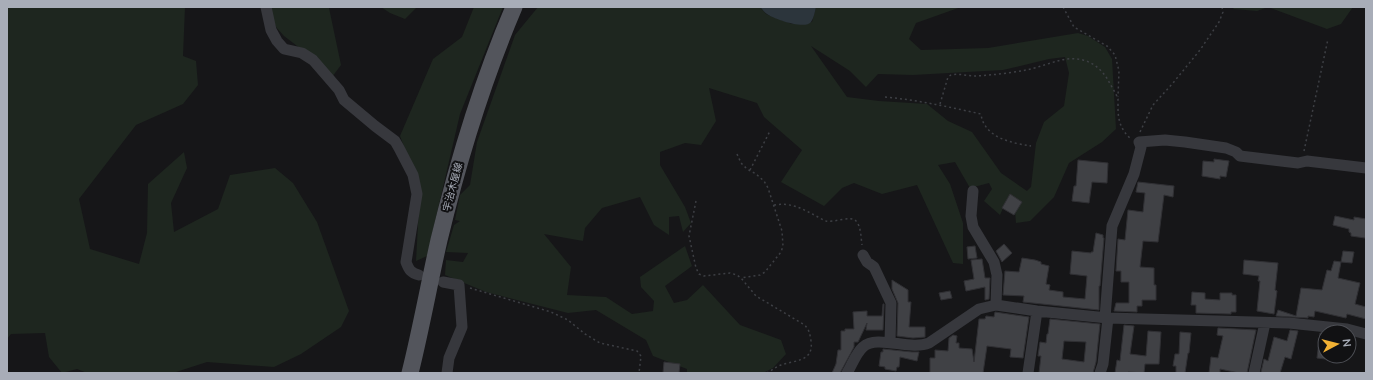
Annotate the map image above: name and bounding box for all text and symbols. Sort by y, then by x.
street label: 宇治木屋線 [440,161,466,213]
north arrow [1317,324,1357,364]
text: N [1338,338,1354,348]

